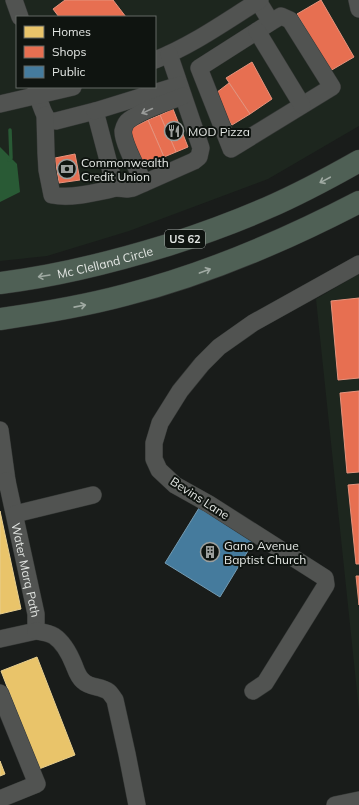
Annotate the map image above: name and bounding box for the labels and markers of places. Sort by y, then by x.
restaurant icon: MOD Pizza [163,120,185,142]
place label: MOD Pizza [188,124,250,139]
place label: Commonwealth Credit Union [81,155,169,184]
bank icon: Commonwealth Credit Union [56,158,78,180]
place label: Gano Avenue Baptist Church [224,538,306,567]
building icon: Gano Avenue Baptist Church [199,541,221,563]

